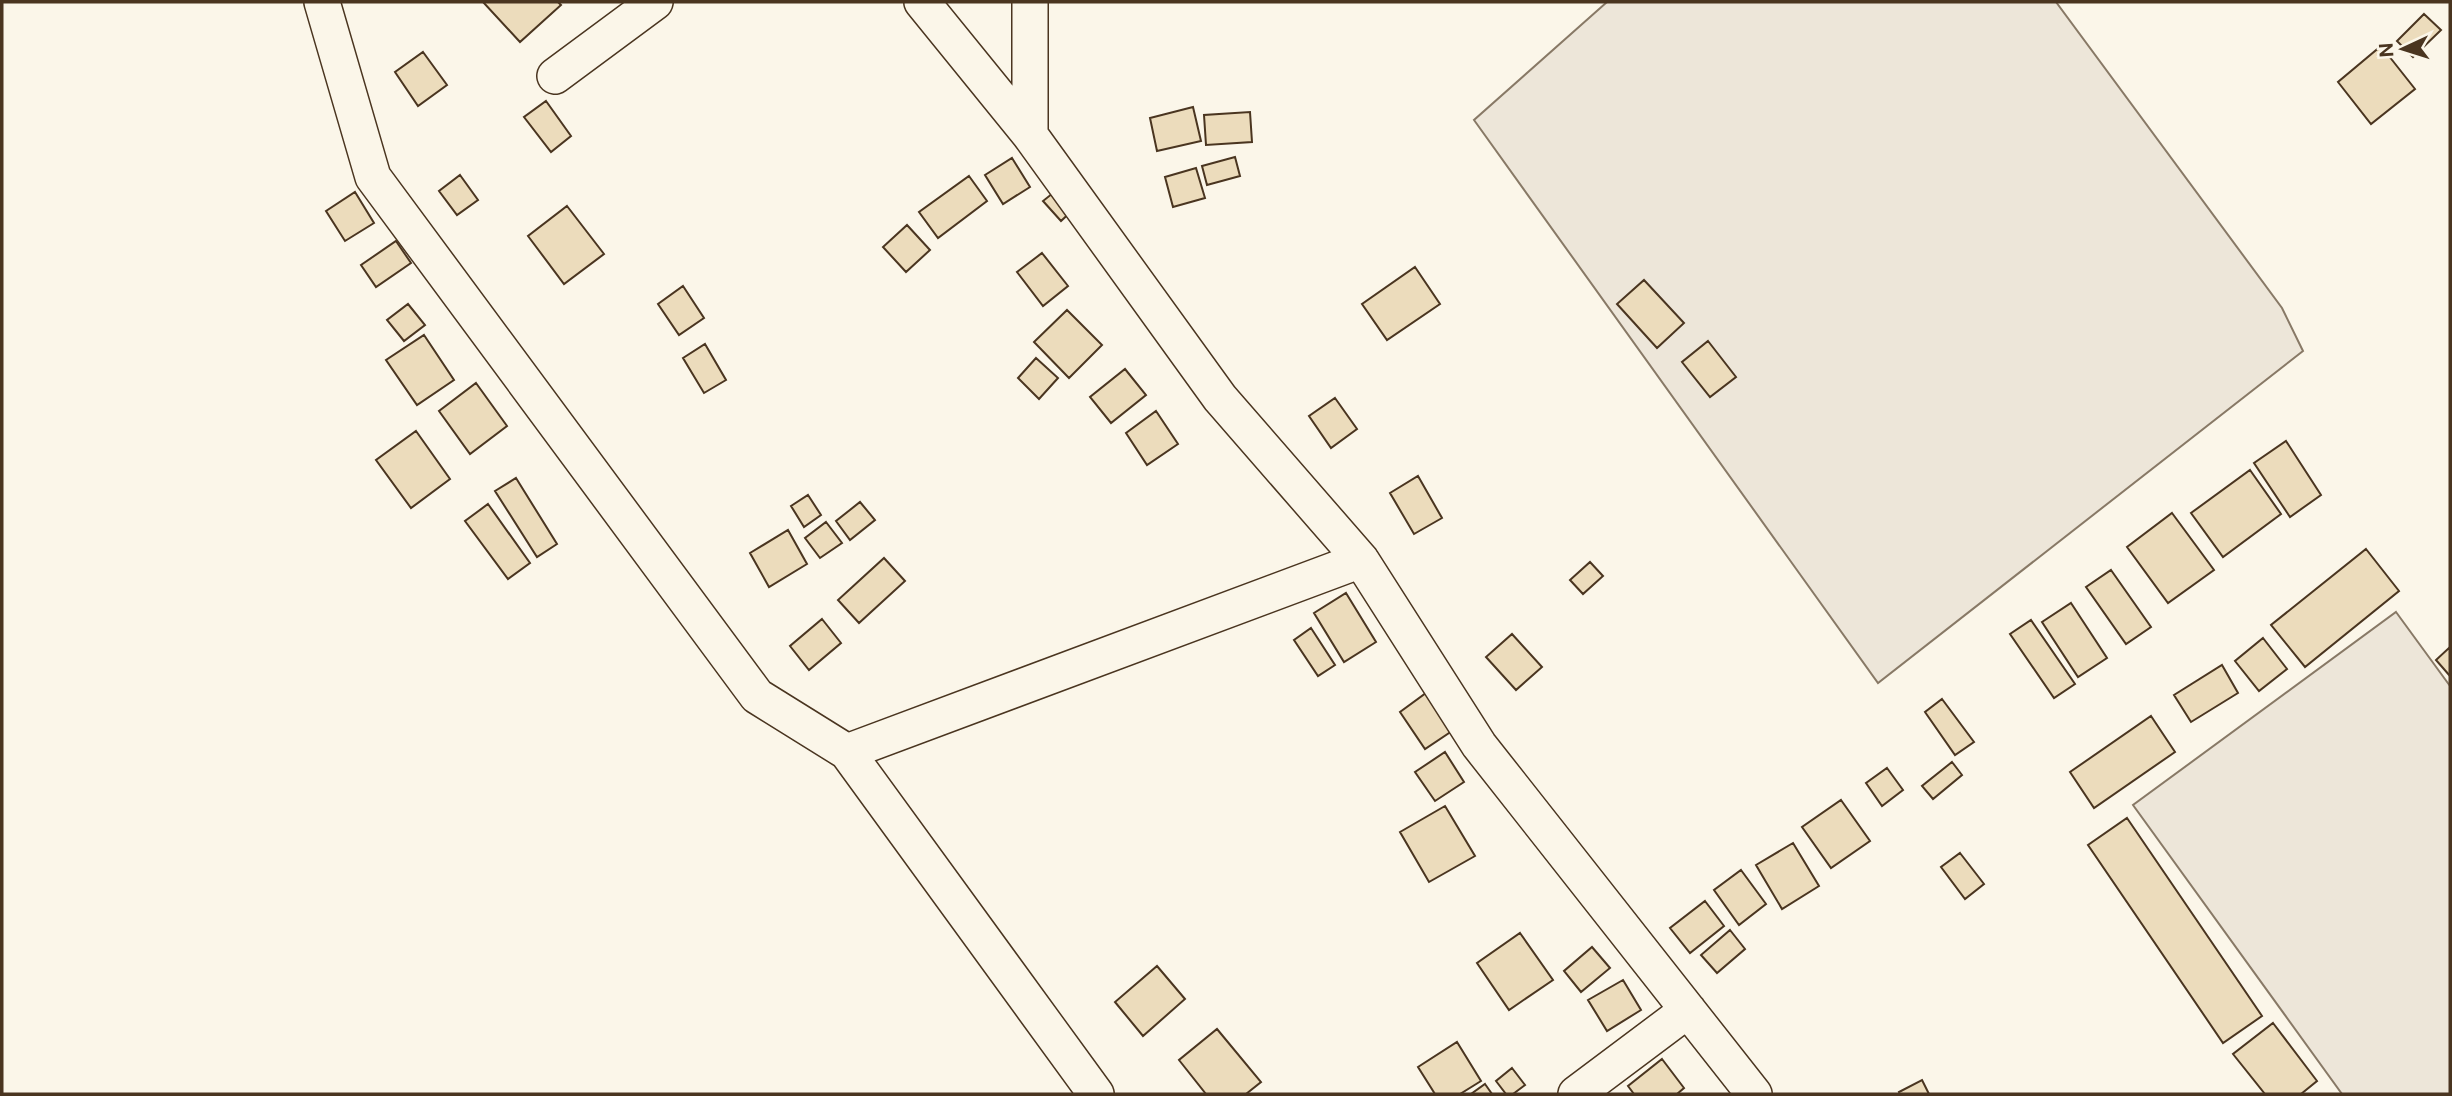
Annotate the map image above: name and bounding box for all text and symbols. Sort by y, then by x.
north arrow [2368,14,2438,84]
text: N [2375,42,2398,58]

